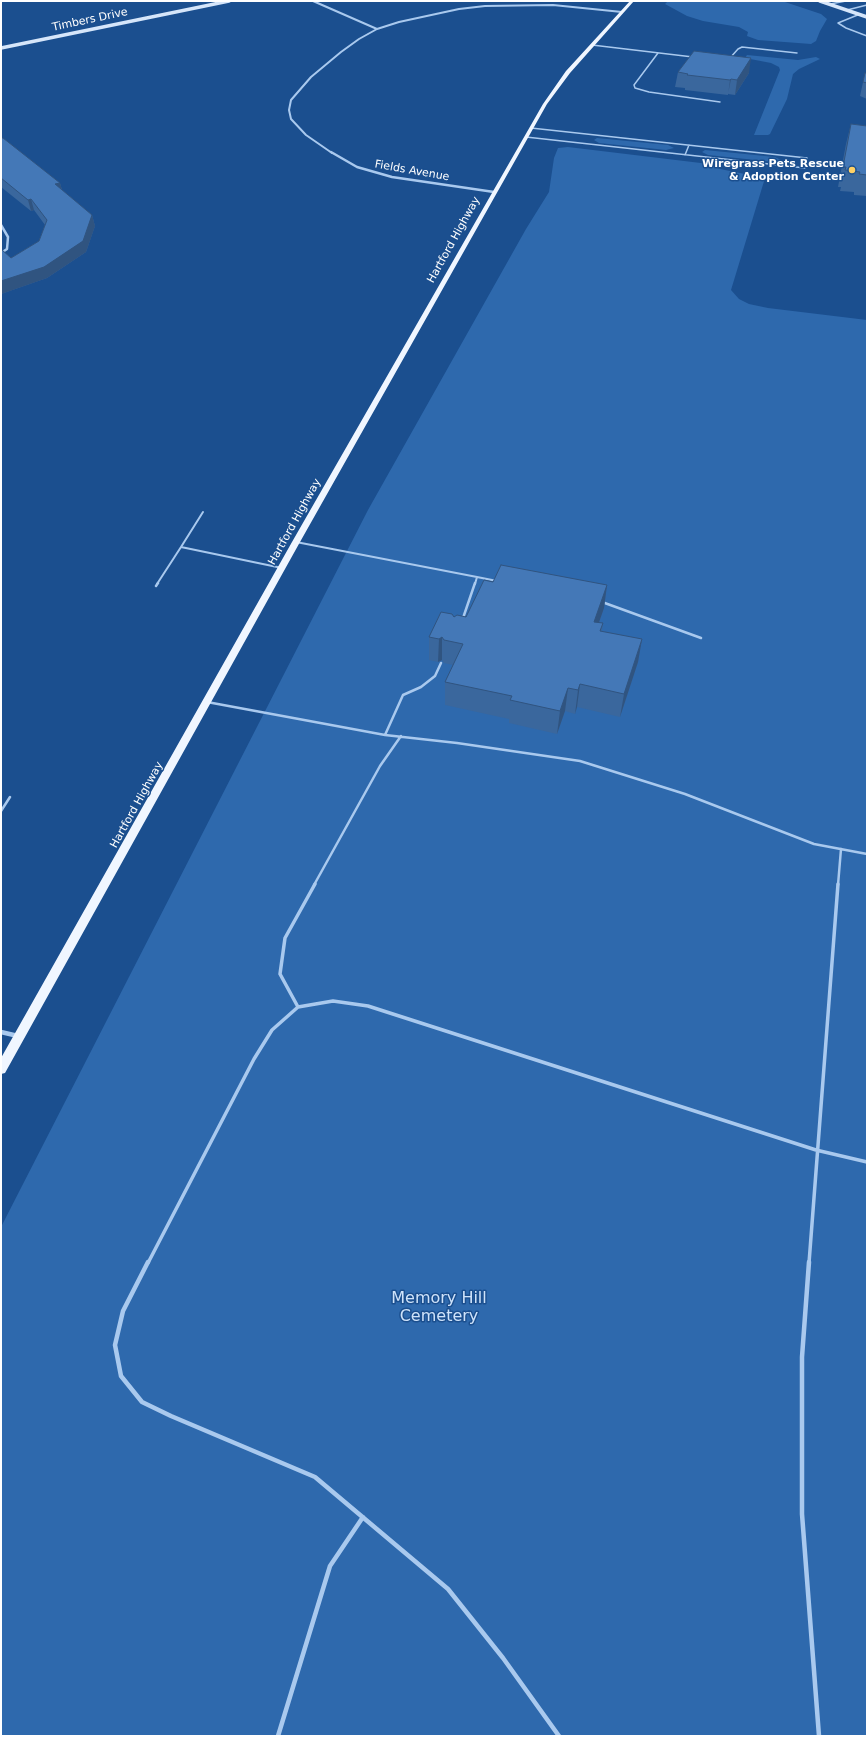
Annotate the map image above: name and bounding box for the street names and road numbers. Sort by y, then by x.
street label: Timbers Drive [51,6,129,34]
street label: Fields Avenue [374,158,450,184]
street label: Hartford Highway [425,194,483,286]
street label: Hartford Highway [266,476,324,568]
street label: Hartford Highway [108,759,166,851]

